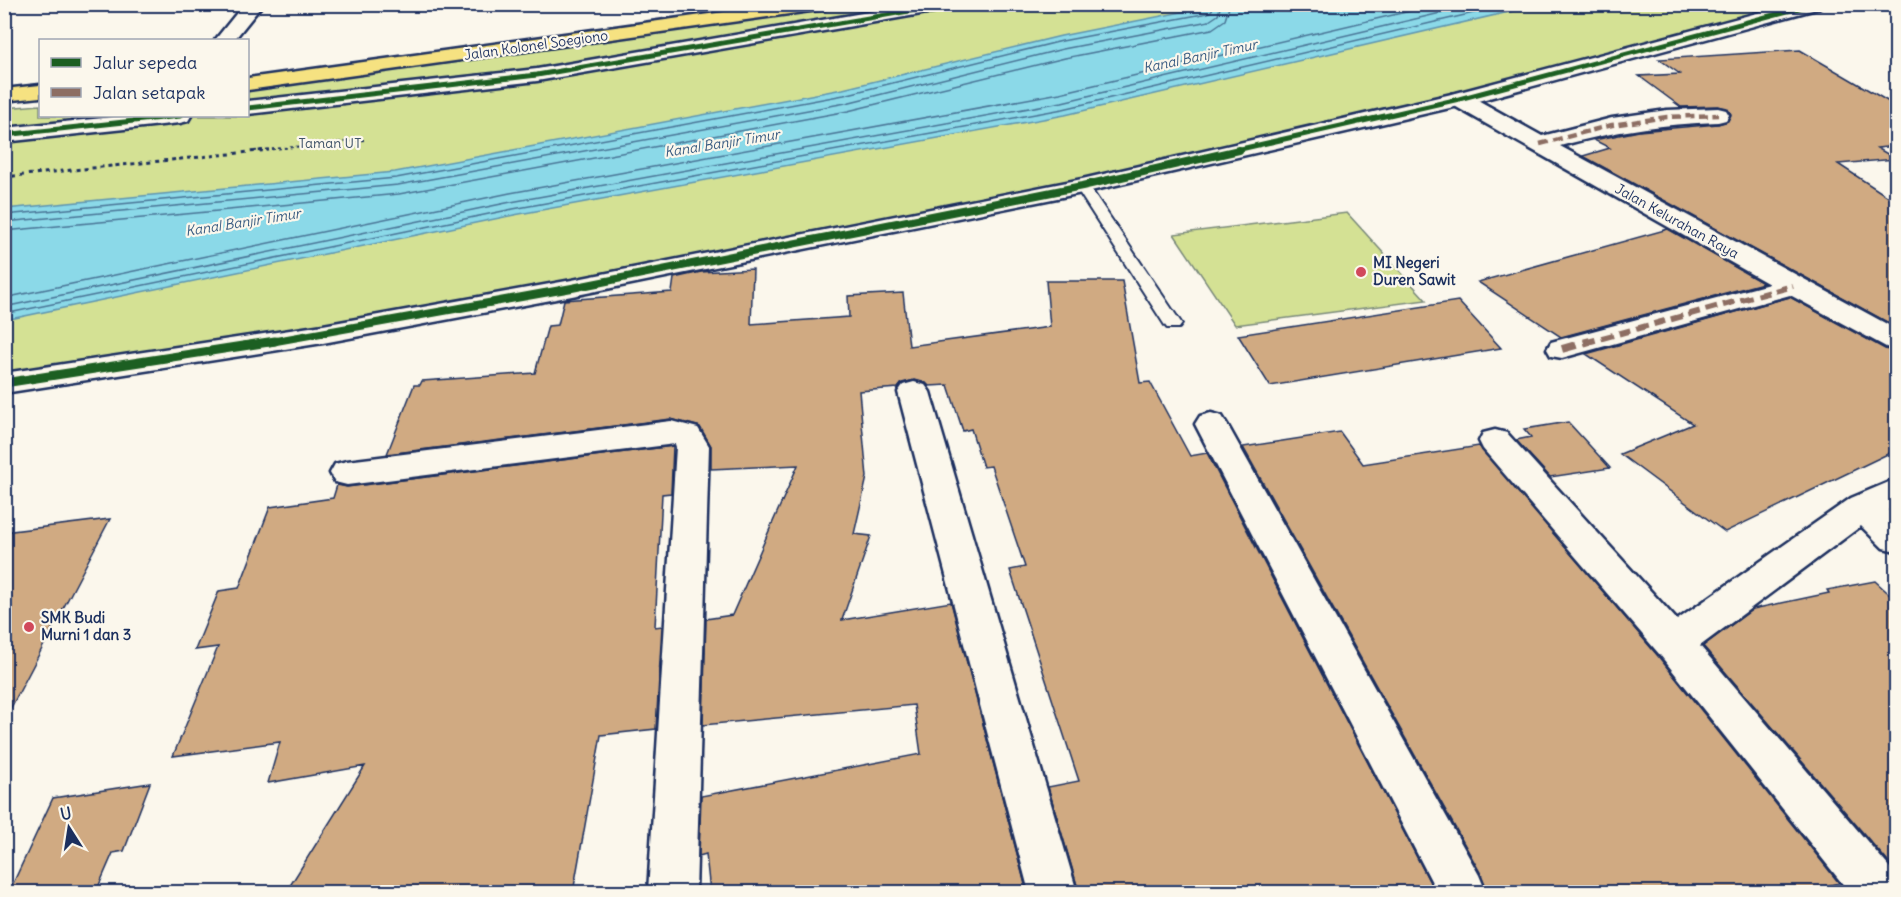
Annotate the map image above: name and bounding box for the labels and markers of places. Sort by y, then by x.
place label: MI Negeri Duren Sawit [1373,253,1456,289]
marker: MI Negeri Duren Sawit [1354,265,1368,279]
place label: SMK Budi Murni 1 dan 3 [41,608,131,644]
marker: SMK Budi Murni 1 dan 3 [22,620,36,634]

